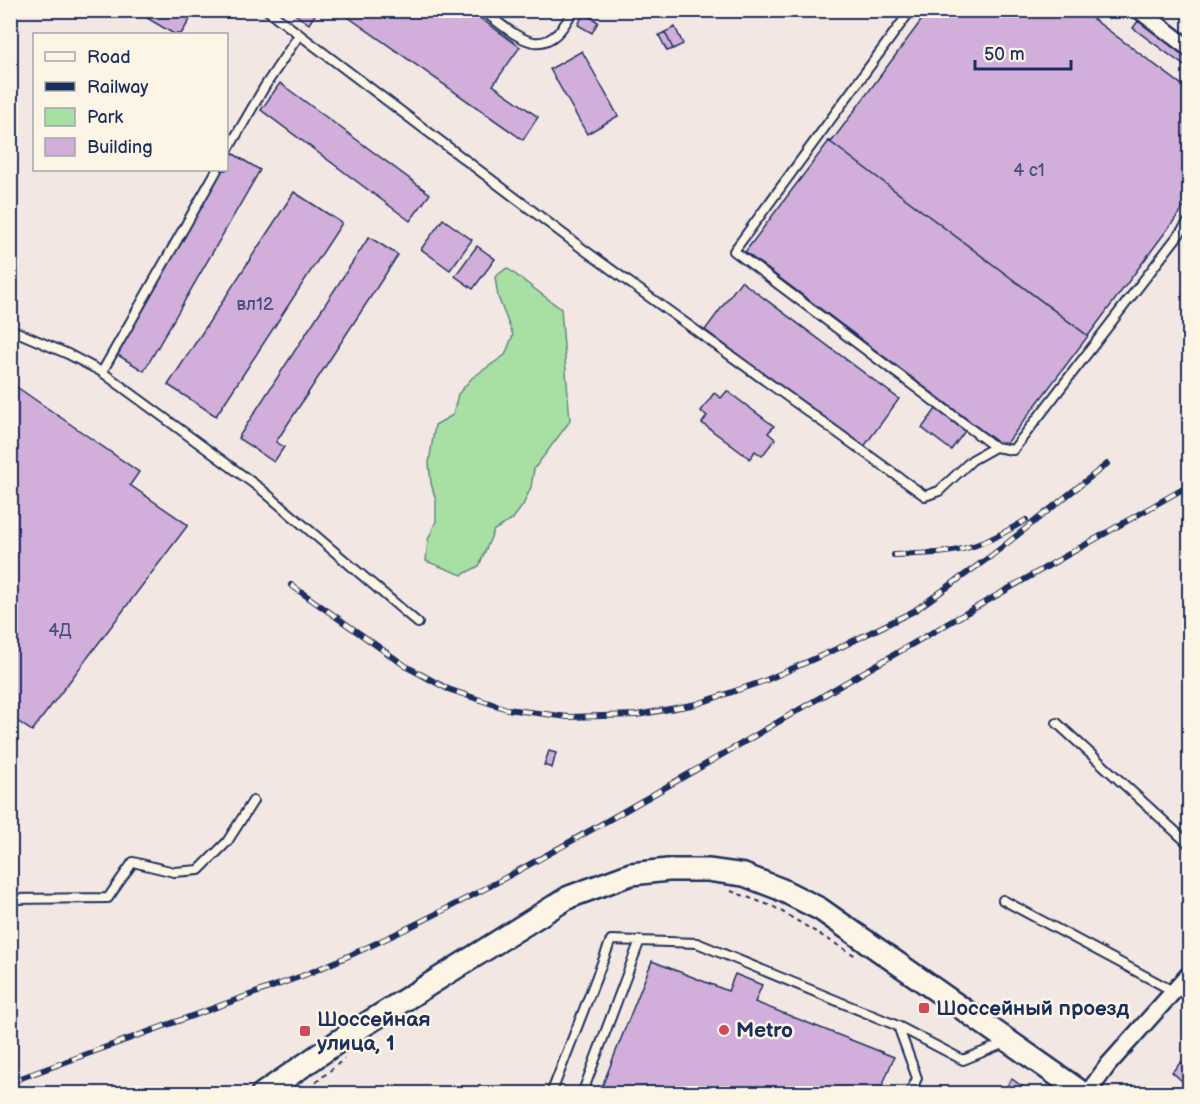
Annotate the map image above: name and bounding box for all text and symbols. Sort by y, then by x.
legend [33,33,228,171]
scale bar [975,33,1071,71]
text: 50 m [984,44,1025,65]
text: Road [87,47,131,68]
text: Railway [87,77,149,98]
text: Park [87,107,123,128]
text: Building [87,137,153,158]
house number: 4 с1 [1013,160,1045,181]
house number: вл12 [236,294,274,315]
house number: 4Д [48,620,72,641]
place label: Шоссейный проезд [936,996,1130,1021]
marker: Шоссейный проезд [917,1001,931,1015]
place label: Шоссейная улица, 1 [317,1007,431,1056]
place label: Metro [736,1018,793,1043]
marker: Metro [717,1023,731,1037]
marker: Шоссейная улица, 1 [298,1024,312,1038]

